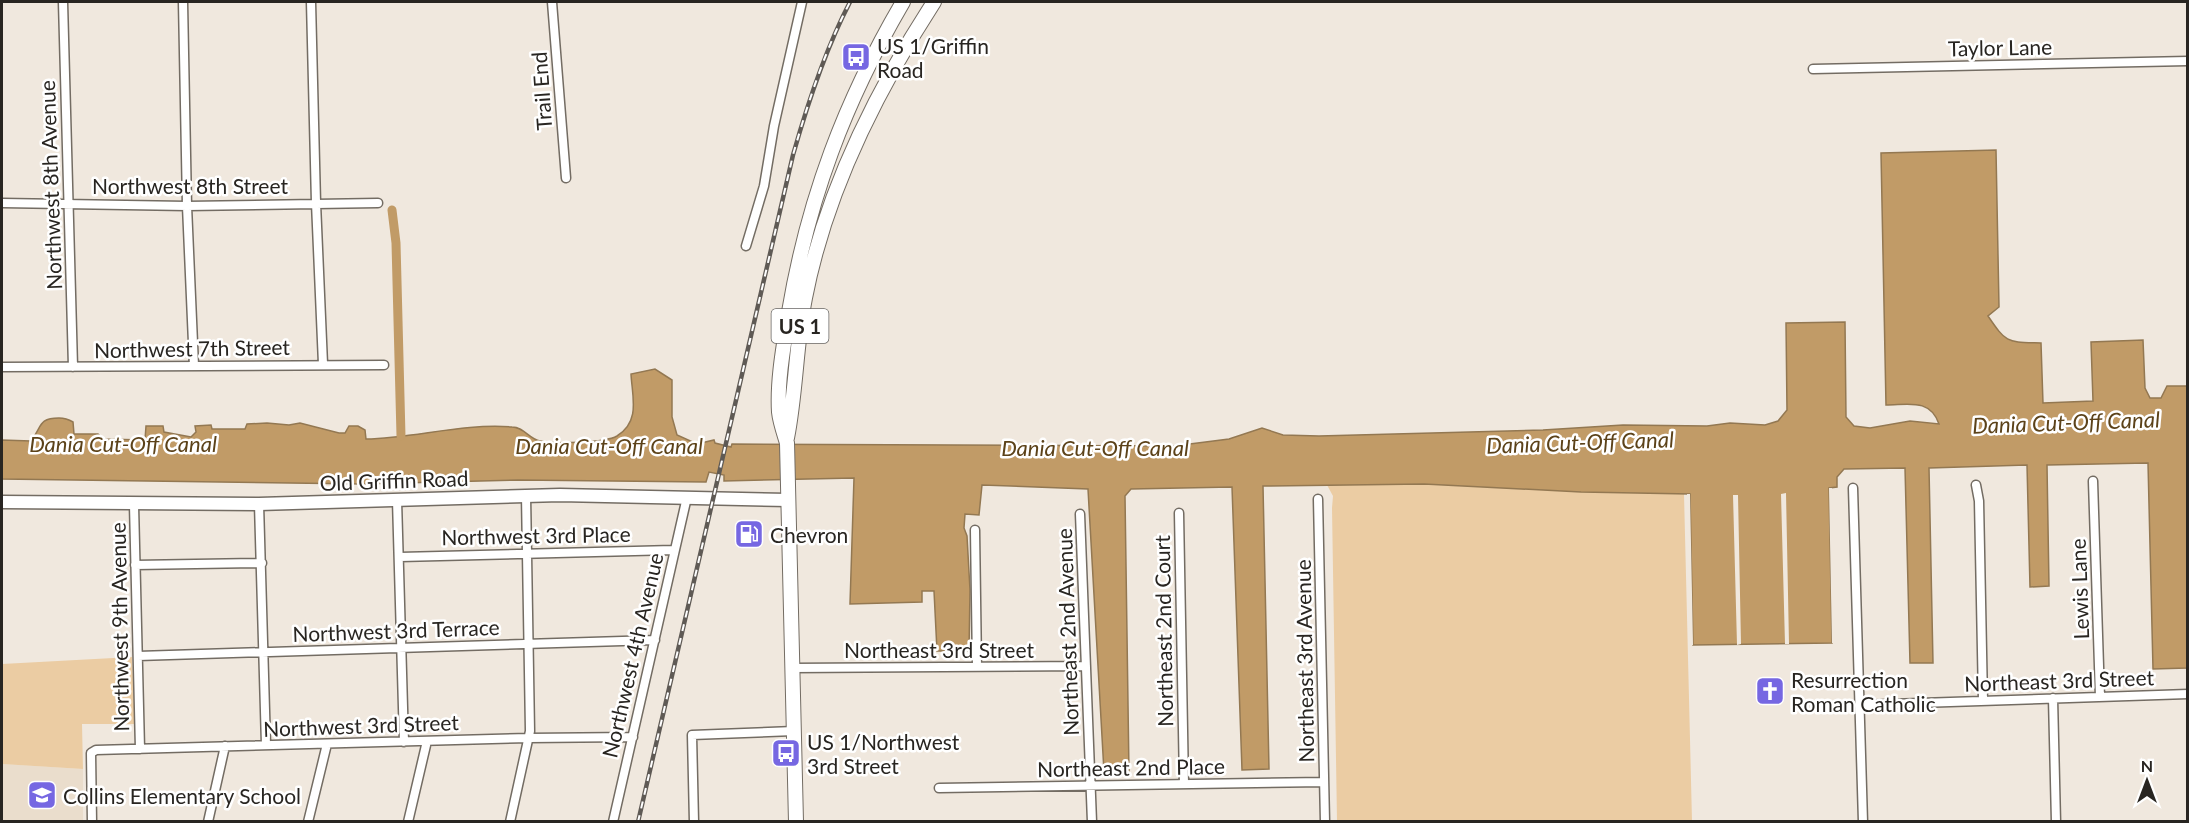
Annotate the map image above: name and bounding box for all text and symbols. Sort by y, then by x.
place label: US 1/Griffin Road [877,33,989,82]
street label: Taylor Lane [1948,34,2052,60]
bus stop icon: US 1/Griffin Road [840,41,872,73]
street label: Trail End [526,51,556,131]
street label: Northwest 8th Avenue [34,80,66,290]
street label: Northwest 8th Street [92,173,288,198]
road number: US 1 [772,309,828,343]
street label: Northwest 7th Street [94,334,291,362]
water label: Dania Cut-Off Canal [1972,405,2160,439]
water label: Dania Cut-Off Canal [1486,425,1674,459]
water label: Dania Cut-Off Canal [29,430,217,457]
water label: Dania Cut-Off Canal [515,432,703,459]
water label: Dania Cut-Off Canal [1001,434,1189,461]
street label: Old Griffin Road [319,465,469,495]
fuel station icon: Chevron [733,518,765,550]
street label: Northwest 3rd Place [441,521,631,549]
street label: Northwest 9th Avenue [105,522,133,732]
place label: Chevron [770,522,848,547]
street label: Northeast 2nd Avenue [1051,528,1083,736]
street label: Northeast 2nd Court [1149,534,1177,727]
street label: Lewis Lane [2065,538,2093,640]
street label: Northwest 4th Avenue [596,550,668,760]
street label: Northeast 3rd Avenue [1290,559,1318,763]
street label: Northwest 3rd Terrace [292,614,500,646]
street label: Northeast 3rd Street [844,637,1034,662]
street label: Northeast 3rd Street [1964,664,2155,696]
place label: Resurrection Roman Catholic [1791,667,1936,716]
church icon: Resurrection Roman Catholic [1754,675,1786,707]
street label: Northwest 3rd Street [263,709,460,741]
place label: US 1/Northwest 3rd Street [807,729,960,778]
bus stop icon: US 1/Northwest 3rd Street [770,737,802,769]
north arrow [2117,751,2177,811]
street label: Northeast 2nd Place [1037,753,1225,781]
text: N [2141,756,2153,775]
school or university icon: Collins Elementary School [26,779,58,811]
place label: Collins Elementary School [63,783,301,808]

